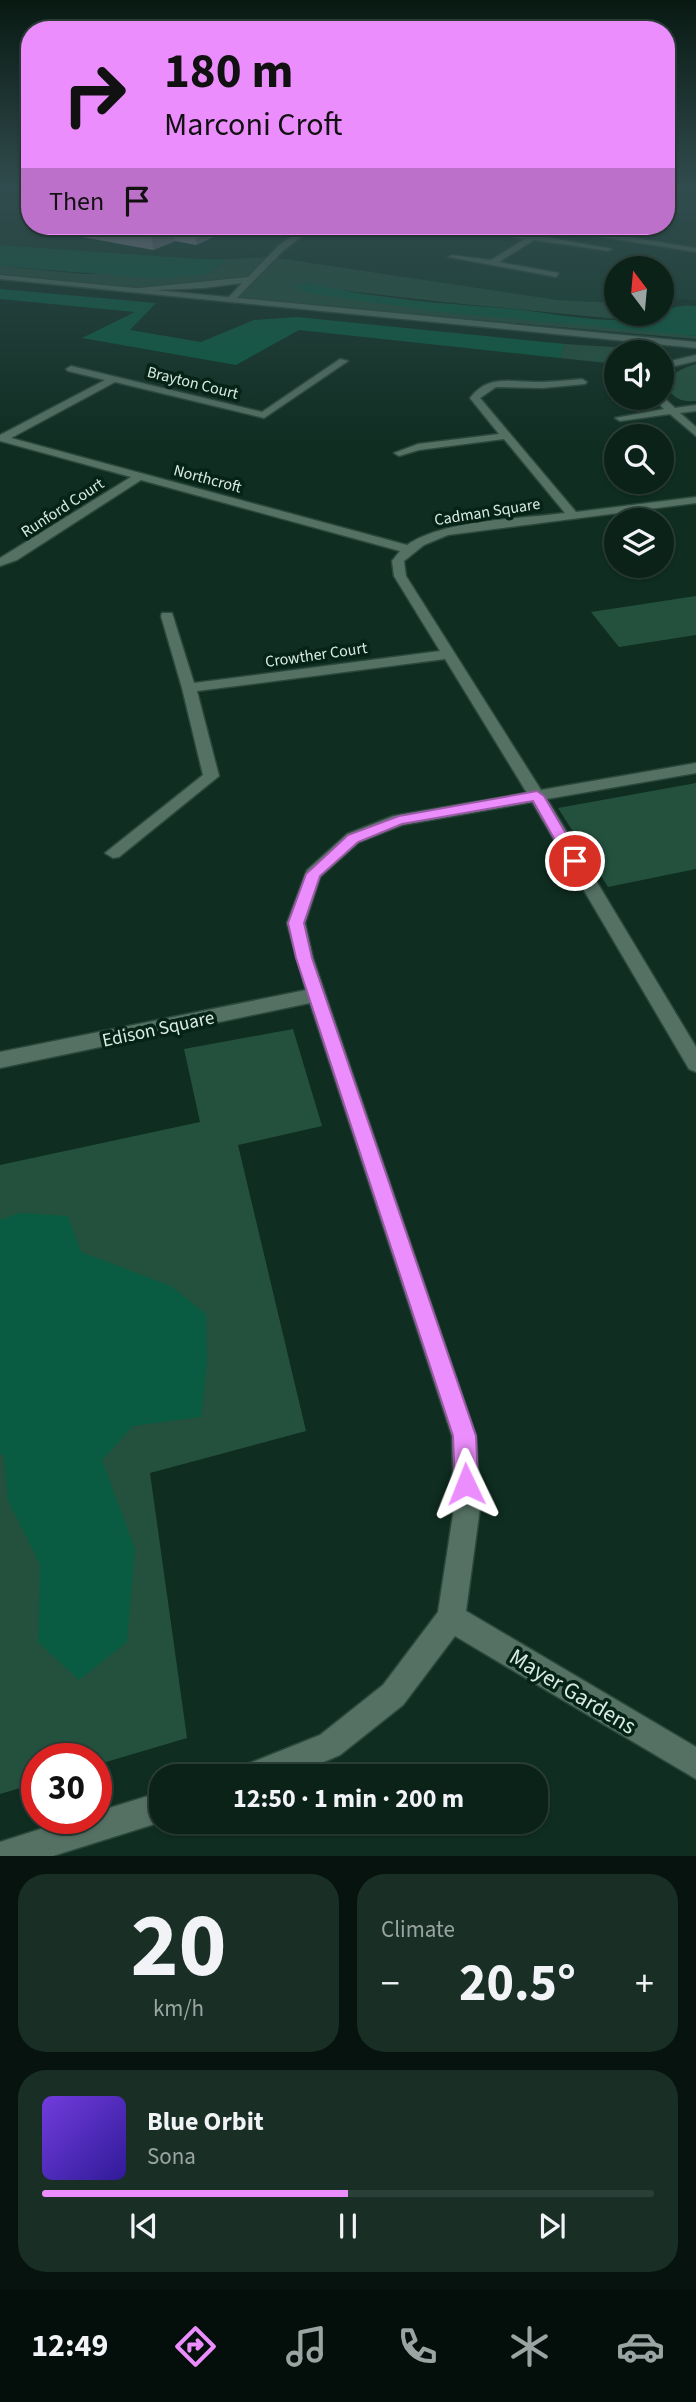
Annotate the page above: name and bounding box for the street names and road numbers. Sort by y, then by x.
street label: Brayton Court [145,361,241,405]
street label: Northcroft [171,459,245,499]
street label: Runford Court [17,473,109,543]
street label: Cadman Square [433,493,542,531]
street label: Crowther Court [264,637,369,673]
street label: Edison Square [100,1004,217,1055]
street label: Mayer Gardens [503,1640,642,1742]

